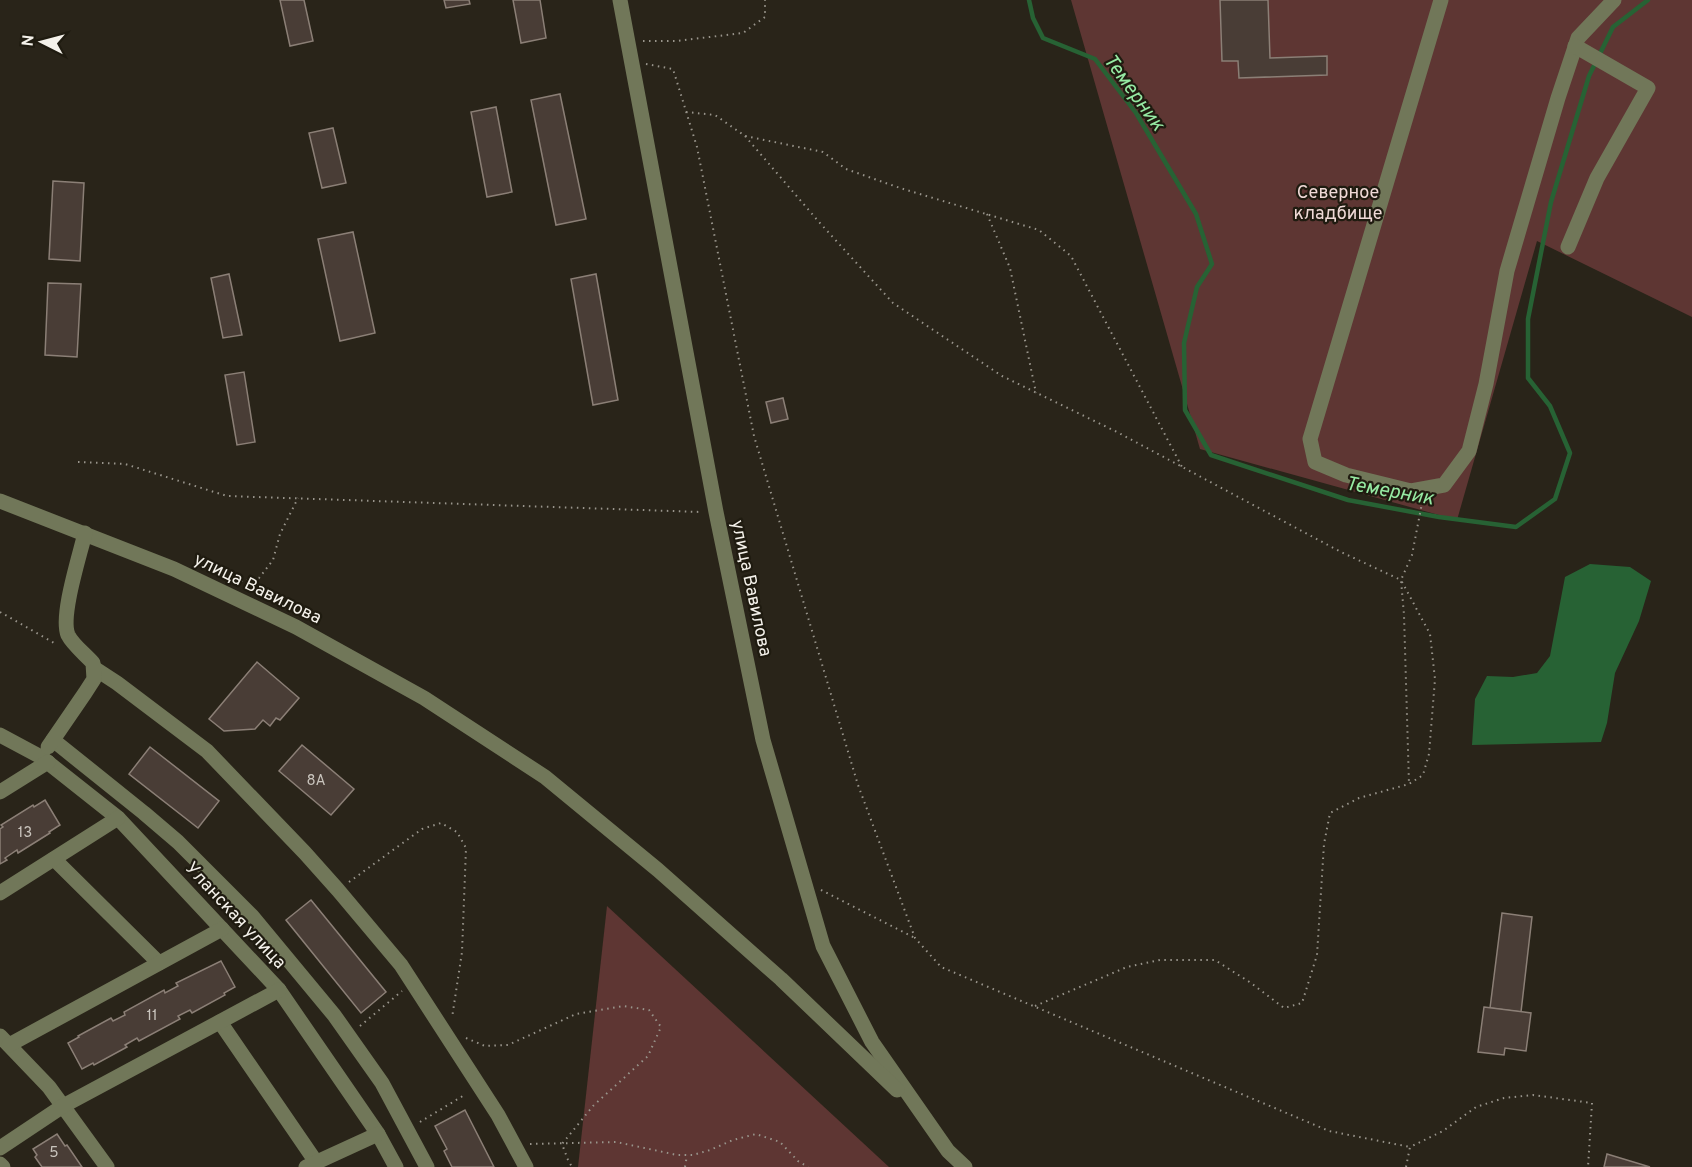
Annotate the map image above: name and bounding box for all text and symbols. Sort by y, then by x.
north arrow [12,12,72,72]
text: N [19,34,40,47]
water label: Темерник [1097,49,1171,137]
park label: Северное кладбище [1293,182,1383,226]
water label: Темерник [1343,471,1437,513]
street label: улица Вавилова [725,518,776,659]
street label: улица Вавилова [190,548,325,630]
house number: 8А [306,772,326,791]
house number: 13 [18,824,32,843]
street label: Уланская улица [179,858,290,974]
house number: 11 [146,1007,158,1026]
house number: 5 [49,1144,59,1163]

